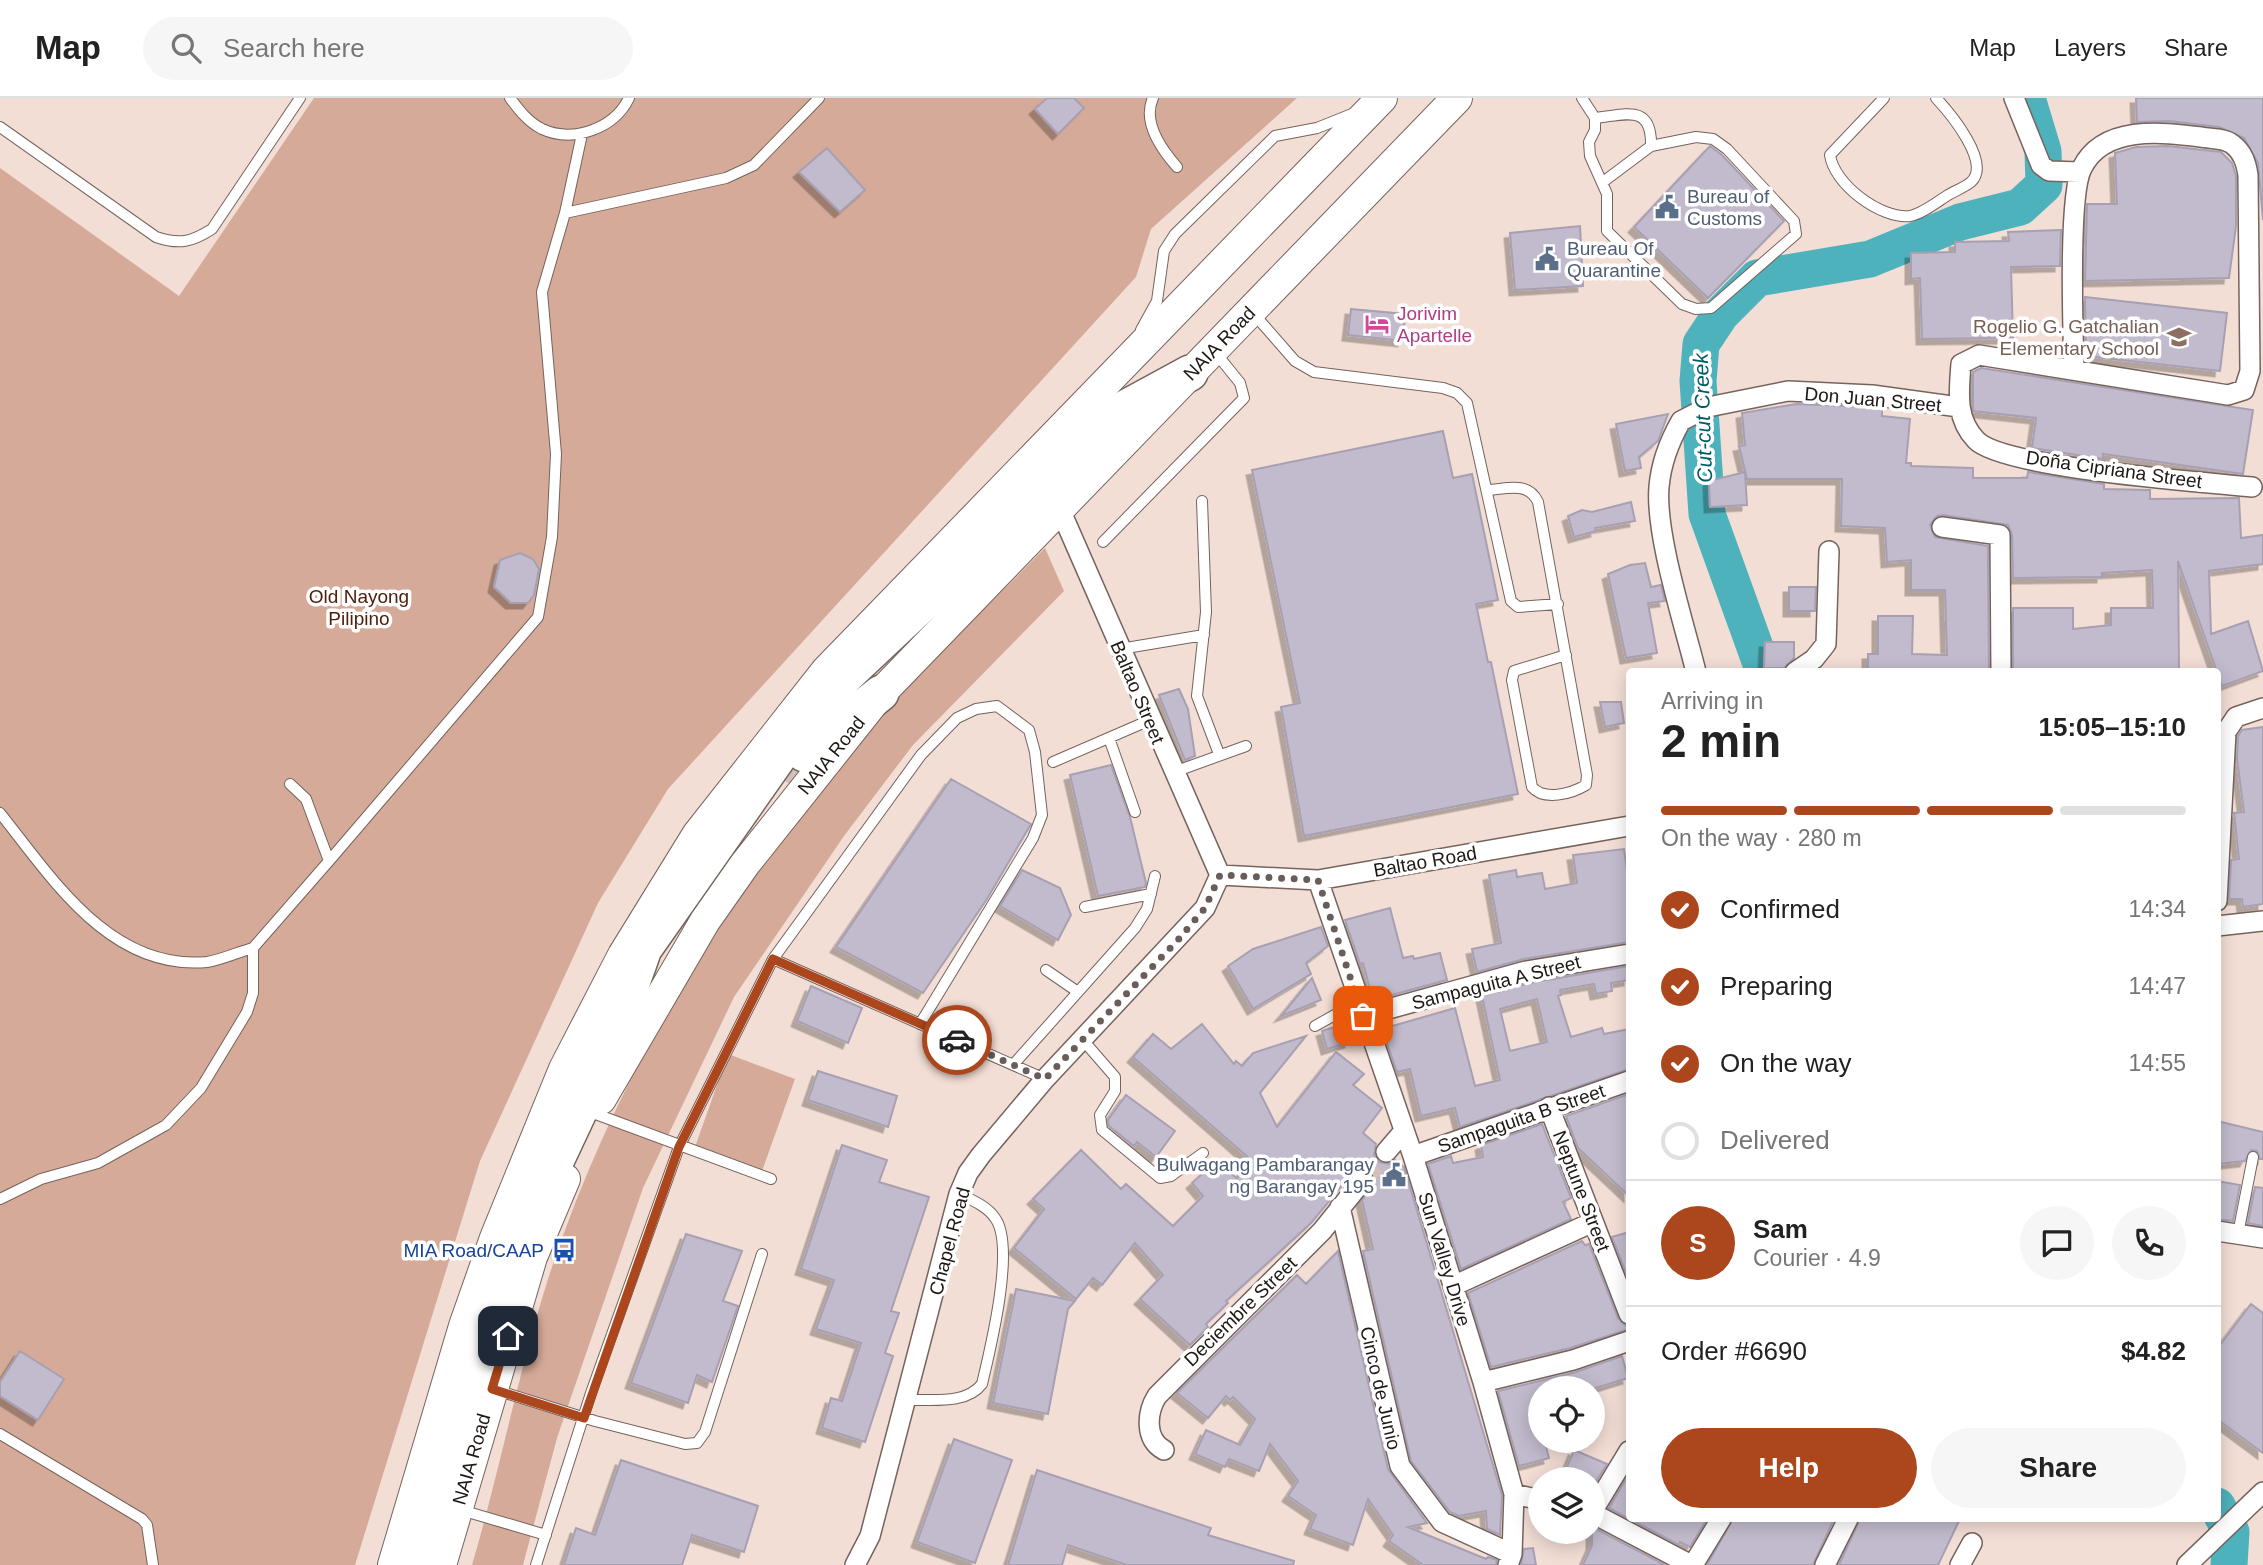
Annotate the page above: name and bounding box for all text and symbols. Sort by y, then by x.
search box [143,17,633,80]
text: Map [35,29,101,66]
icon: search [167,29,205,67]
text: Search here [223,33,365,63]
text: Map [1969,34,2016,61]
text: Layers [2054,34,2126,61]
text: Share [2164,34,2228,61]
place label: Bureau of Customs [1687,186,1770,229]
public building icon: Bureau of Customs [1653,193,1681,221]
place label: Bureau Of Quarantine [1567,238,1661,281]
public building icon: Bureau Of Quarantine [1533,245,1561,273]
street label: NAIA Road [1179,302,1260,384]
place label: Jorivim Apartelle [1397,303,1472,346]
hotel icon: Jorivim Apartelle [1363,310,1391,338]
place label: Rogelio G. Gatchalian Elementary School [1973,316,2159,359]
school or university icon: Rogelio G. Gatchalian Elementary School [2165,323,2193,351]
water label: Cut-cut Creek [1689,351,1716,483]
street label: Don Juan Street [1804,383,1943,416]
street label: Doña Cipriana Street [2025,447,2204,492]
park label: Old Nayong Pilipino [309,586,409,629]
street label: Baltao Street [1106,638,1169,748]
text: Arriving in [1661,688,1763,714]
street label: NAIA Road [794,712,869,798]
text: 15:05–15:10 [2039,712,2186,742]
text: 2 min [1661,715,1781,767]
text: On the way · 280 m [1661,825,1862,851]
street label: Baltao Road [1372,842,1478,881]
icon: check [1661,891,1699,929]
text: Confirmed [1720,894,1840,924]
text: 14:34 [2128,896,2186,922]
street label: Sampaguita A Street [1410,951,1583,1014]
icon: check [1661,968,1699,1006]
text: Preparing [1720,971,1833,1001]
text: 14:47 [2128,973,2186,999]
pin [1333,986,1393,1046]
icon: bag [1344,997,1382,1035]
courier [922,1005,992,1075]
icon: car [938,1021,976,1059]
icon: check [1661,1045,1699,1083]
text: On the way [1720,1048,1852,1078]
text: 14:55 [2128,1050,2186,1076]
street label: Sampaguita B Street [1435,1080,1608,1157]
text: Delivered [1720,1125,1830,1155]
street label: Neptune Street [1549,1128,1614,1255]
place label: Bulwagang Pambarangay ng Barangay 195 [1156,1154,1374,1197]
public building icon: Bulwagang Pambarangay ng Barangay 195 [1380,1161,1408,1189]
street label: Chapel Road [925,1185,974,1297]
street label: Sun Valley Drive [1414,1190,1475,1329]
button: chat [2020,1206,2094,1280]
button: phone [2112,1206,2186,1280]
text: Sam [1753,1214,1808,1244]
text: S [1689,1228,1707,1258]
bus stop icon: MIA Road/CAAP [550,1236,578,1264]
place label: MIA Road/CAAP [404,1240,544,1261]
text: Courier · 4.9 [1753,1245,1881,1271]
street label: Deciembre Street [1180,1252,1301,1370]
pin [478,1306,538,1366]
icon: home [489,1317,527,1355]
street label: Cinco de Junio [1356,1325,1405,1452]
text: Order #6690 [1661,1336,1807,1366]
text: $4.82 [2121,1336,2186,1366]
map controls [1528,1376,1605,1544]
button: locate [1528,1376,1605,1453]
street label: NAIA Road [448,1411,495,1507]
button: Help [1661,1428,1917,1508]
button: Share [1931,1428,2186,1508]
button: layers [1528,1467,1605,1544]

